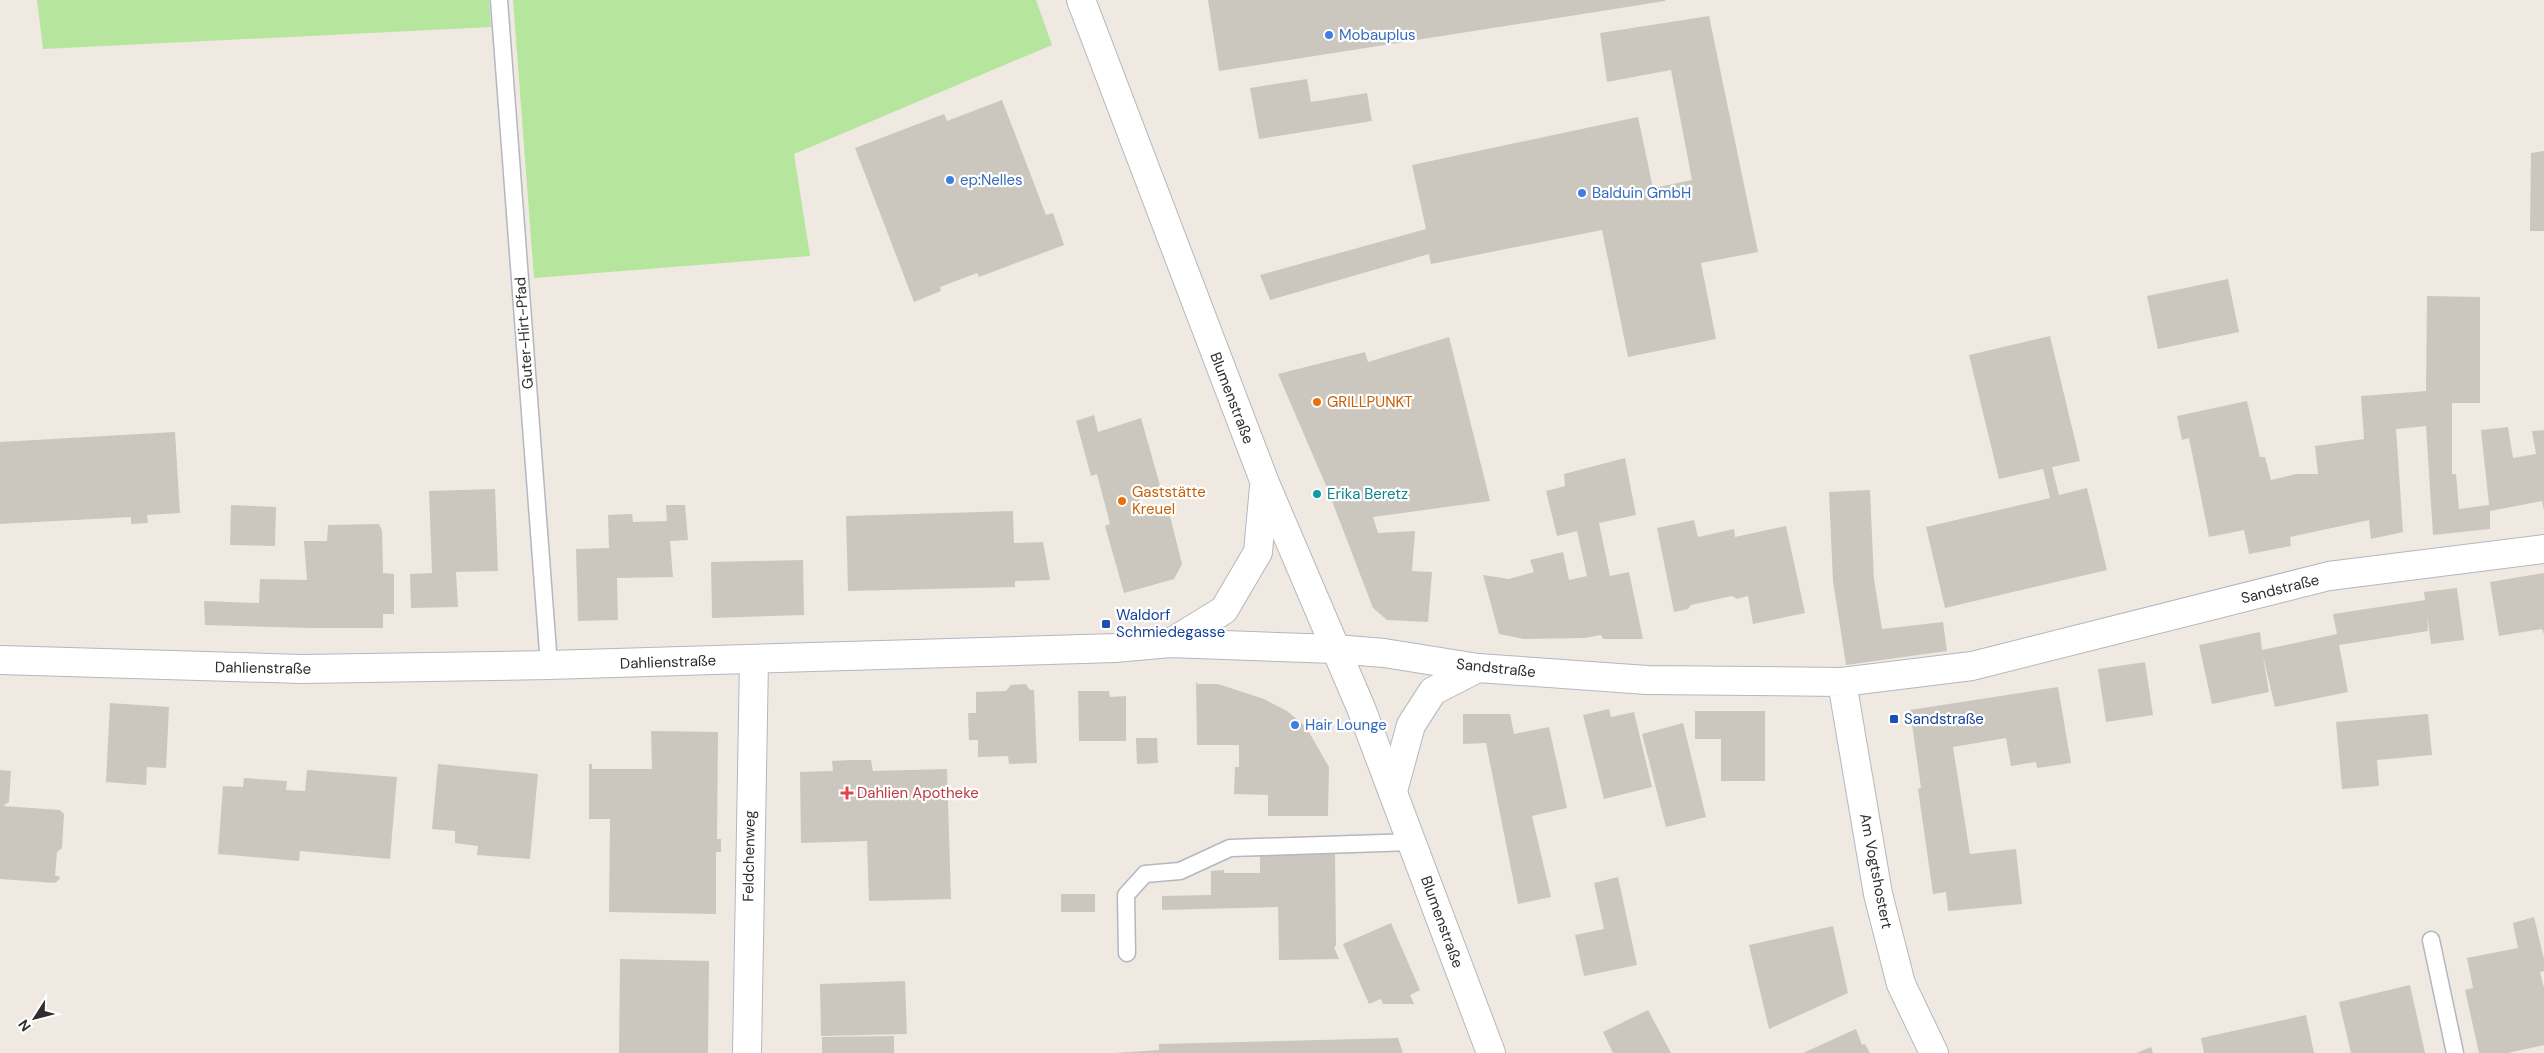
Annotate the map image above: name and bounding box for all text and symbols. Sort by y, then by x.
place label: Mobauplus [1339,25,1416,45]
marker: Mobauplus [1323,29,1335,41]
place label: ep:Nelles [960,170,1023,190]
marker: ep:Nelles [944,174,956,186]
place label: Balduin GmbH [1592,183,1691,203]
marker: Balduin GmbH [1576,187,1588,199]
street label: Guter-Hirt-Pfad [510,276,538,390]
street label: Blumenstraße [1205,349,1259,447]
place label: GRILLPUNKT [1327,392,1413,412]
marker: GRILLPUNKT [1311,396,1323,408]
place label: Gaststätte Kreuel [1132,482,1206,519]
place label: Erika Beretz [1327,484,1408,504]
marker: Erika Beretz [1311,488,1323,500]
marker: Gaststätte Kreuel [1116,495,1128,507]
street label: Sandstraße [2239,570,2321,608]
place label: Waldorf Schmiedegasse [1116,605,1225,642]
marker: Waldorf Schmiedegasse [1100,618,1112,630]
street label: Dahlienstraße [620,650,716,674]
street label: Sandstraße [1455,654,1537,682]
street label: Dahlienstraße [215,657,311,679]
place label: Sandstraße [1904,709,1984,729]
marker: Sandstraße [1888,713,1900,725]
place label: Hair Lounge [1305,715,1387,735]
marker: Hair Lounge [1289,719,1301,731]
place label: Dahlien Apotheke [857,783,979,803]
marker: Dahlien Apotheke [841,787,853,799]
street label: Feldchenweg [738,810,760,902]
street label: Am Vogtshostert [1855,812,1897,930]
street label: Blumenstraße [1416,873,1468,971]
north arrow [10,993,60,1043]
text: N [14,1016,35,1035]

